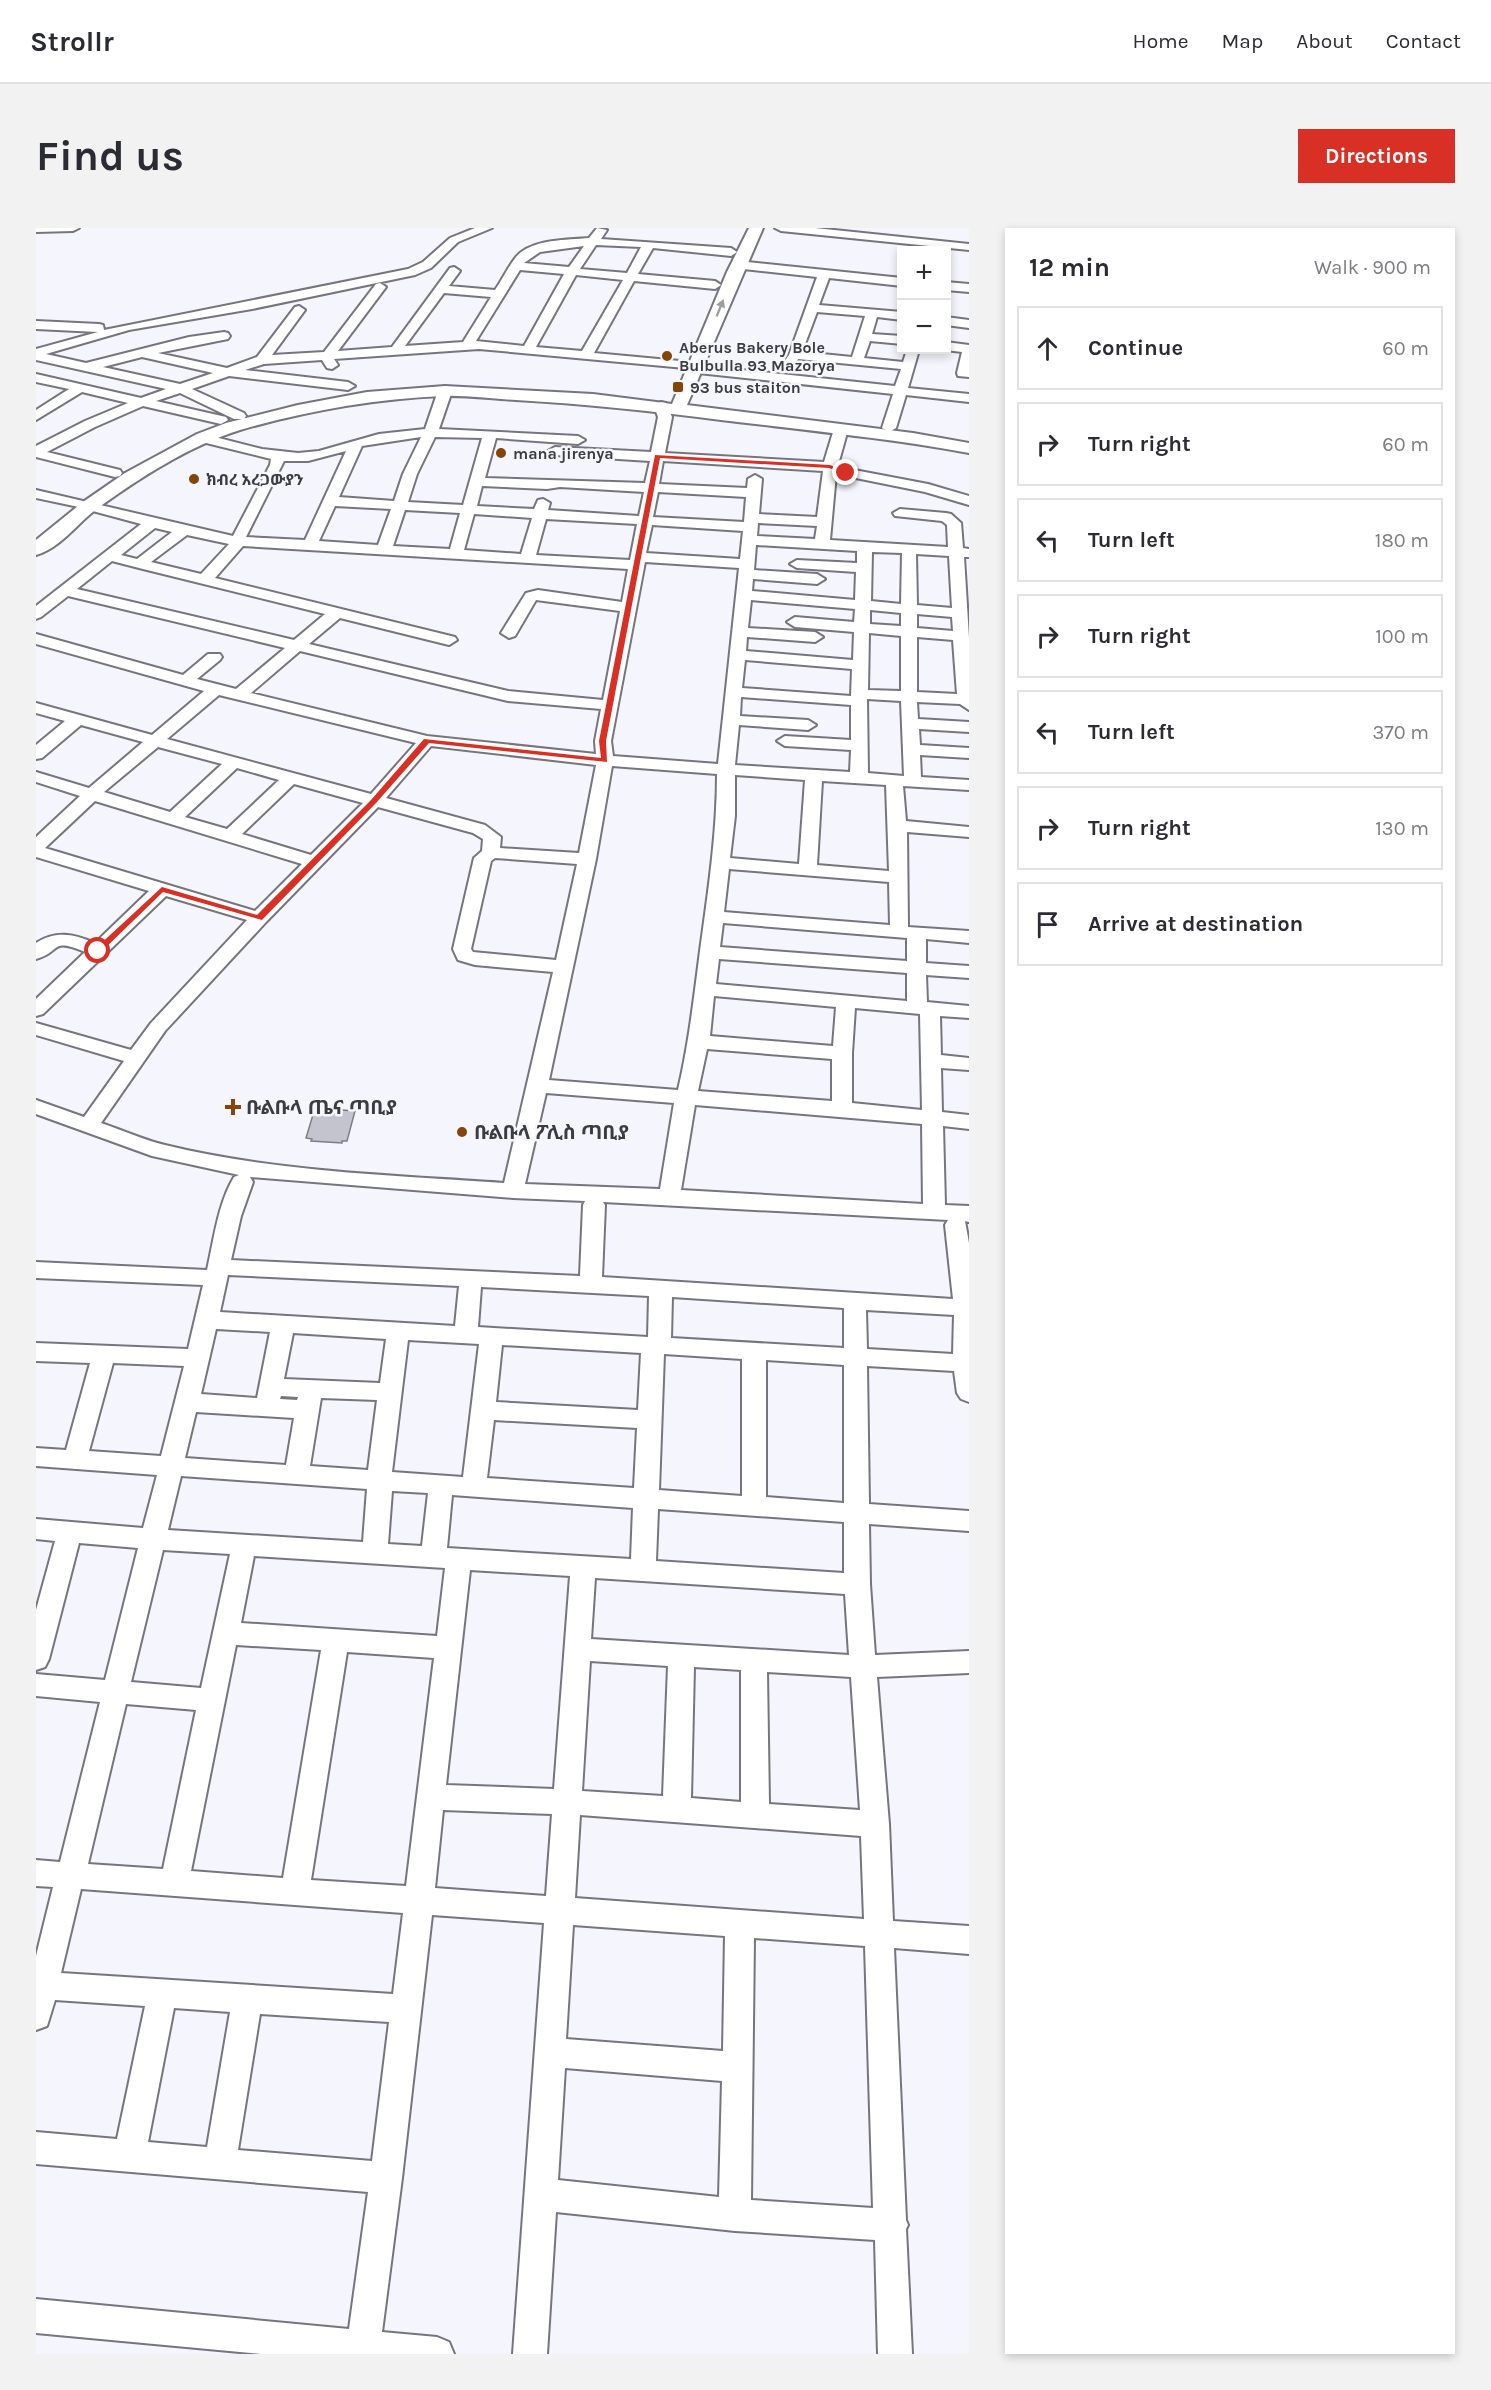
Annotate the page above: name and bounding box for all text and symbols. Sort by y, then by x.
text: Strollr [30,25,114,58]
text: Home [1133,29,1189,53]
text: Map [1222,29,1263,53]
text: About [1296,29,1353,53]
text: Contact [1386,29,1461,53]
button: Directions [1298,129,1455,183]
text: Find us [36,131,184,181]
map controls [897,246,951,354]
button: + [897,246,951,300]
text: 12 min [1029,252,1110,283]
text: Walk · 900 m [1314,256,1431,279]
one-way arrow [715,299,725,317]
button: − [897,300,951,354]
icon: ahead [1031,332,1064,365]
text: Continue [1088,335,1183,361]
text: 60 m [1382,337,1429,360]
place label: Aberus Bakery Bole Bulbulla 93 Mazorya [679,338,835,375]
marker: Aberus Bakery Bole Bulbulla 93 Mazorya [660,349,674,363]
place label: 93 bus staiton [690,378,801,397]
marker: 93 bus staiton [671,380,685,394]
icon: right [1031,428,1064,461]
text: Turn right [1088,431,1191,457]
text: 60 m [1382,433,1429,456]
place label: mana jirenya [513,444,614,463]
marker: mana jirenya [494,446,508,460]
route end [832,459,858,485]
place label: ክብረ አረጋውያን [206,470,304,489]
marker: ክብረ አረጋውያን [187,472,201,486]
icon: left [1031,524,1064,557]
text: Turn left [1088,527,1175,553]
text: 180 m [1375,529,1429,552]
icon: right [1031,620,1064,653]
text: Turn right [1088,623,1191,649]
text: 100 m [1375,625,1429,648]
icon: left [1031,716,1064,749]
text: Turn left [1088,719,1175,745]
text: 370 m [1372,721,1429,744]
icon: right [1031,812,1064,845]
text: Turn right [1088,815,1191,841]
text: 130 m [1375,817,1429,840]
icon: arrive [1031,908,1064,941]
text: Arrive at destination [1088,911,1303,937]
route start [84,937,110,963]
place label: ቡልቡላ ጤና ጣቢያ [246,1096,397,1119]
marker: ቡልቡላ ጤና ጣቢያ [224,1098,242,1116]
place label: ቡልቡላ ፖሊስ ጣቢያ [474,1121,629,1144]
marker: ቡልቡላ ፖሊስ ጣቢያ [455,1125,469,1139]

